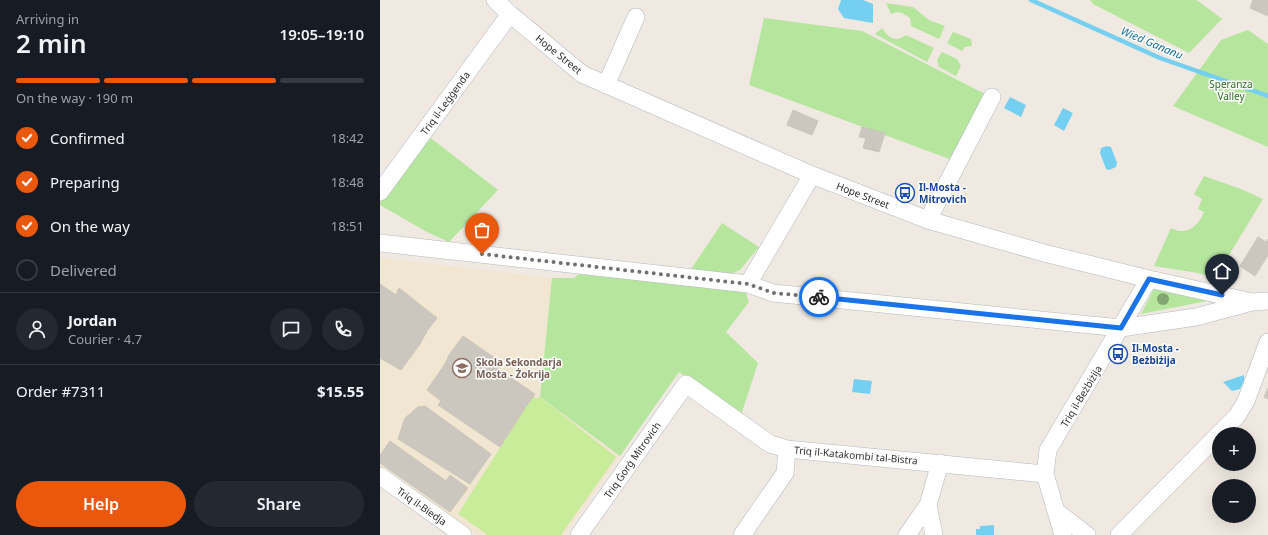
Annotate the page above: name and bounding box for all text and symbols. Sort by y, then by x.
text: Arriving in [16,10,79,28]
water label: Wied Gananu [1119,23,1186,63]
text: 19:05–19:10 [280,24,364,44]
text: 2 min [16,25,87,61]
street label: Hope Street [533,31,585,77]
street label: Triq il-Leġġenda [417,68,473,138]
park label: Speranza Valley [1209,77,1253,103]
text: On the way · 190 m [16,89,133,107]
icon: check [16,127,38,149]
text: Confirmed [50,128,125,148]
text: 18:42 [331,129,364,147]
icon: check [16,171,38,193]
text: Preparing [50,172,120,192]
text: 18:48 [331,173,364,191]
street label: Hope Street [834,178,892,212]
place label: Il-Mosta - Mitrovich [919,180,966,206]
bus stop icon: Il-Mosta - Mitrovich [894,182,916,204]
pin [465,213,499,254]
icon: check [16,215,38,237]
text: On the way [50,216,130,236]
text: 18:51 [331,217,364,235]
icon: bag [471,219,493,241]
pin [1205,254,1239,295]
text: Delivered [50,260,117,280]
icon: home [1211,260,1233,282]
courier [799,277,839,317]
icon: bike [808,286,830,308]
button: person [16,308,58,350]
button: chat [270,308,312,350]
button: phone [322,308,364,350]
text: Jordan [68,310,117,330]
text: Courier · 4.7 [68,330,142,348]
place label: Il-Mosta - Beżbiżija [1132,341,1179,367]
bus stop icon: Il-Mosta - Beżbiżija [1107,343,1129,365]
place label: Skola Sekondarja Mosta - Żokrija [476,355,562,381]
school or university icon: Skola Sekondarja Mosta - Żokrija [451,357,473,379]
street label: Triq il-Beżbiżija [1057,362,1105,430]
text: Order #7311 [16,381,105,401]
text: $15.55 [317,381,364,401]
street label: Triq Ġorġ Mitrovich [600,419,664,501]
map controls [1212,427,1256,523]
button: + [1212,427,1256,471]
street label: Triq il-Katakombi tal-Bistra [794,443,918,467]
button: − [1212,479,1256,523]
button: Help [16,481,186,527]
button: Share [194,481,364,527]
street label: Triq il-Biedja [394,484,450,528]

